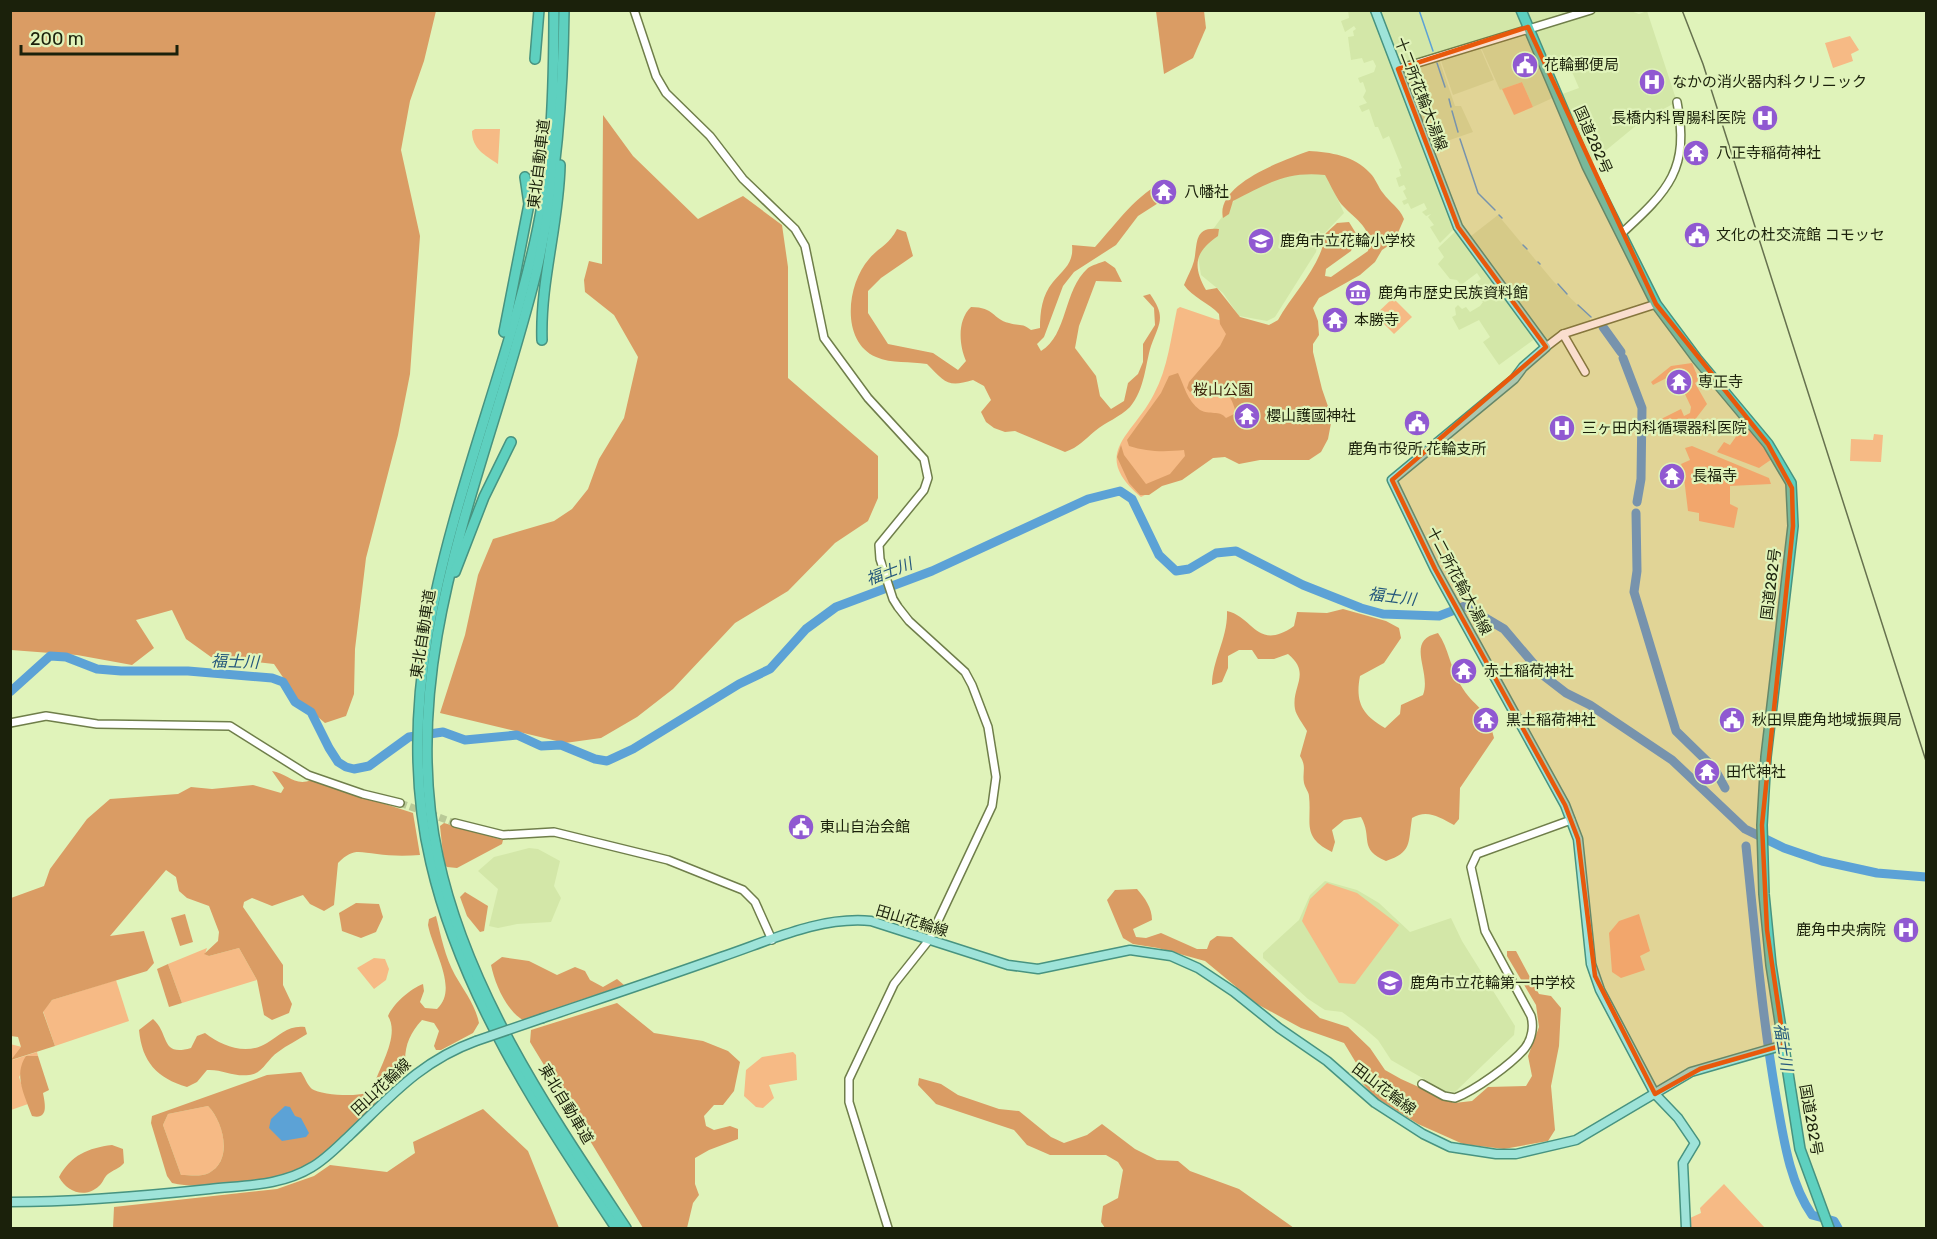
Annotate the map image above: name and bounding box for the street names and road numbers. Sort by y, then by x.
street label: 十二所花輪大湯線 [1391,35,1451,153]
street label: 国道282号 [1570,103,1616,177]
street label: 東北自動車道 [525,118,553,210]
street label: 十二所花輪大湯線 [1423,524,1495,638]
street label: 国道282号 [1758,547,1784,621]
street label: 東北自動車道 [407,588,439,680]
street label: 田山花輪線 [873,901,951,941]
street label: 田山花輪線 [347,1055,415,1119]
street label: 田山花輪線 [1349,1059,1419,1119]
street label: 東北自動車道 [535,1061,597,1147]
street label: 国道282号 [1796,1083,1826,1157]

